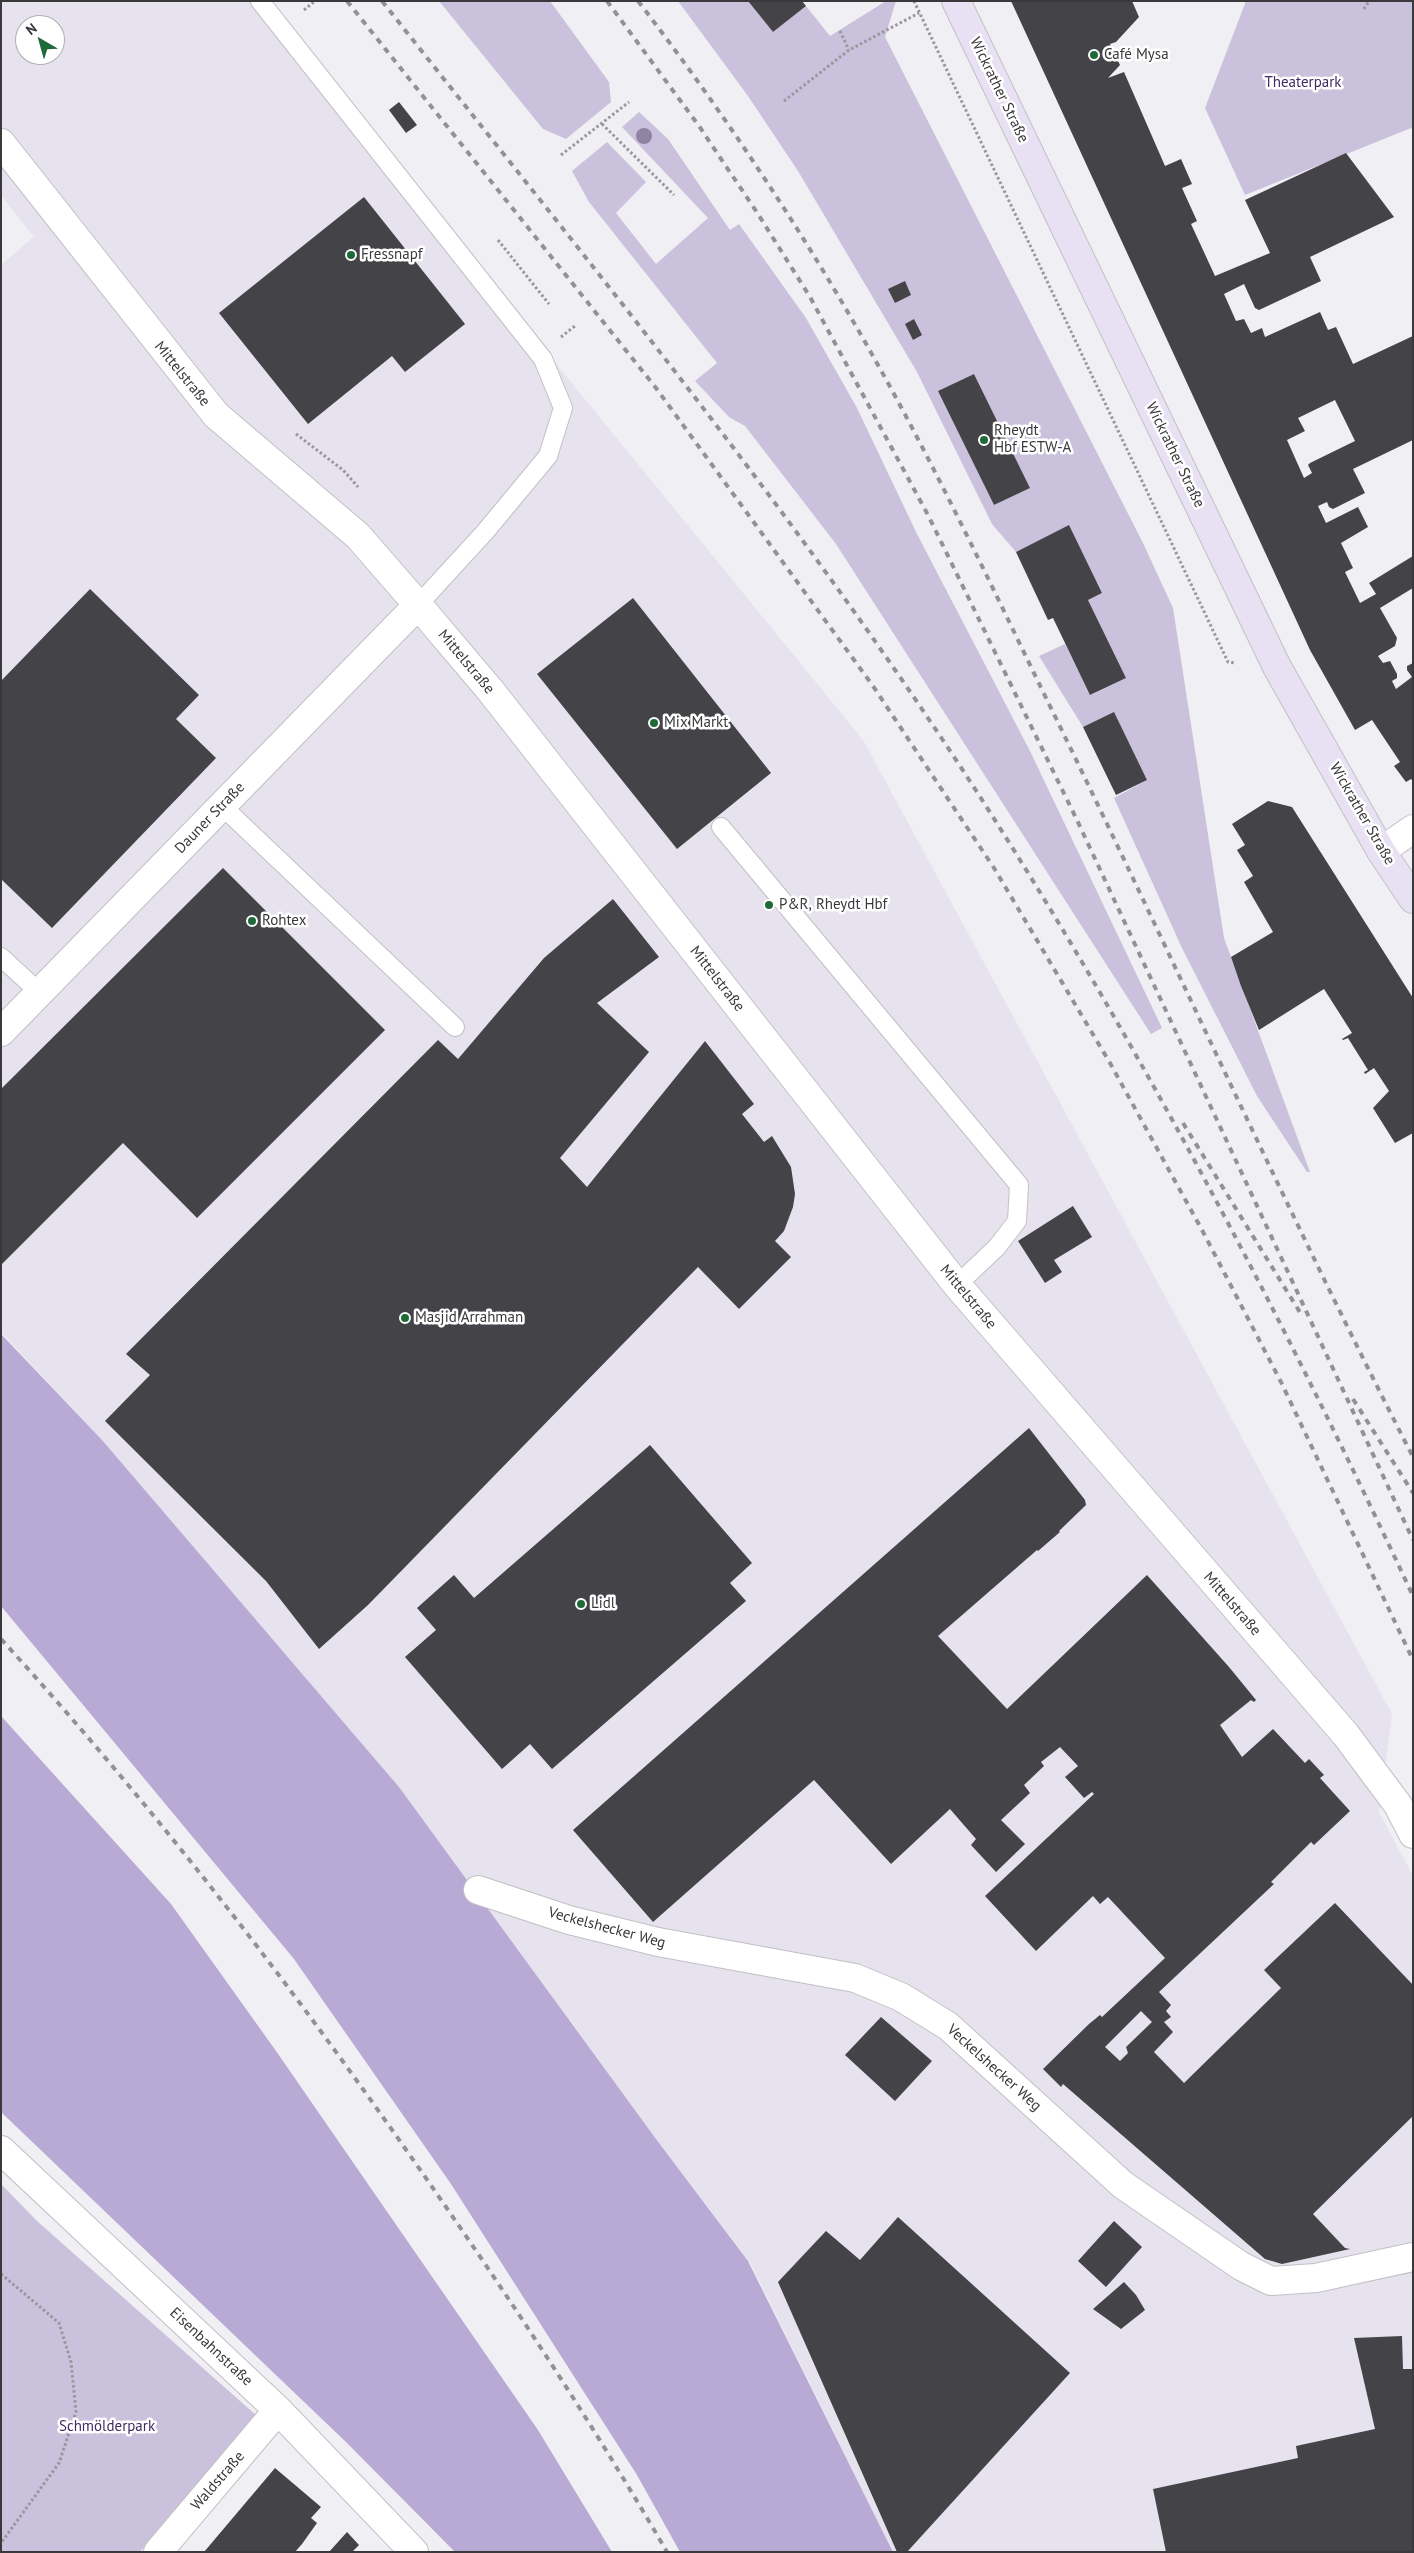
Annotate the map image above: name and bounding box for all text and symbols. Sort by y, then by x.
north arrow [15,15,65,65]
text: N [22,19,41,39]
street label: Wickrather Straße [966,34,1032,146]
place label: Café Mysa [1104,46,1169,64]
marker: Café Mysa [1088,49,1100,61]
park label: Theaterpark [1264,74,1342,92]
place label: Fressnapf [361,246,422,264]
marker: Fressnapf [345,249,357,261]
street label: Mittelstraße [150,338,214,410]
street label: Wickrather Straße [1142,399,1208,511]
place label: Rheydt Hbf ESTW-A [994,422,1071,457]
marker: Rheydt Hbf ESTW-A [978,434,990,446]
street label: Mittelstraße [434,626,498,698]
place label: Mix Markt [664,714,728,732]
marker: Mix Markt [648,717,660,729]
street label: Wickrather Straße [1325,760,1399,868]
street label: Dauner Straße [171,779,249,857]
place label: P&R, Rheydt Hbf [779,896,887,914]
marker: P&R, Rheydt Hbf [763,899,775,911]
place label: Rohtex [262,912,306,930]
marker: Rohtex [246,915,258,927]
street label: Mittelstraße [686,943,748,1015]
street label: Mittelstraße [936,1261,1000,1333]
place label: Masjid Arrahman [415,1309,523,1327]
marker: Masjid Arrahman [399,1312,411,1324]
street label: Mittelstraße [1200,1569,1264,1639]
place label: Lidl [591,1595,615,1613]
marker: Lidl [575,1598,587,1610]
street label: Veckelshecker Weg [546,1904,668,1952]
street label: Veckelshecker Weg [943,2021,1045,2115]
street label: Eisenbahnstraße [166,2304,256,2390]
park label: Schmölderpark [59,2418,155,2436]
street label: Waldstraße [188,2448,248,2514]

